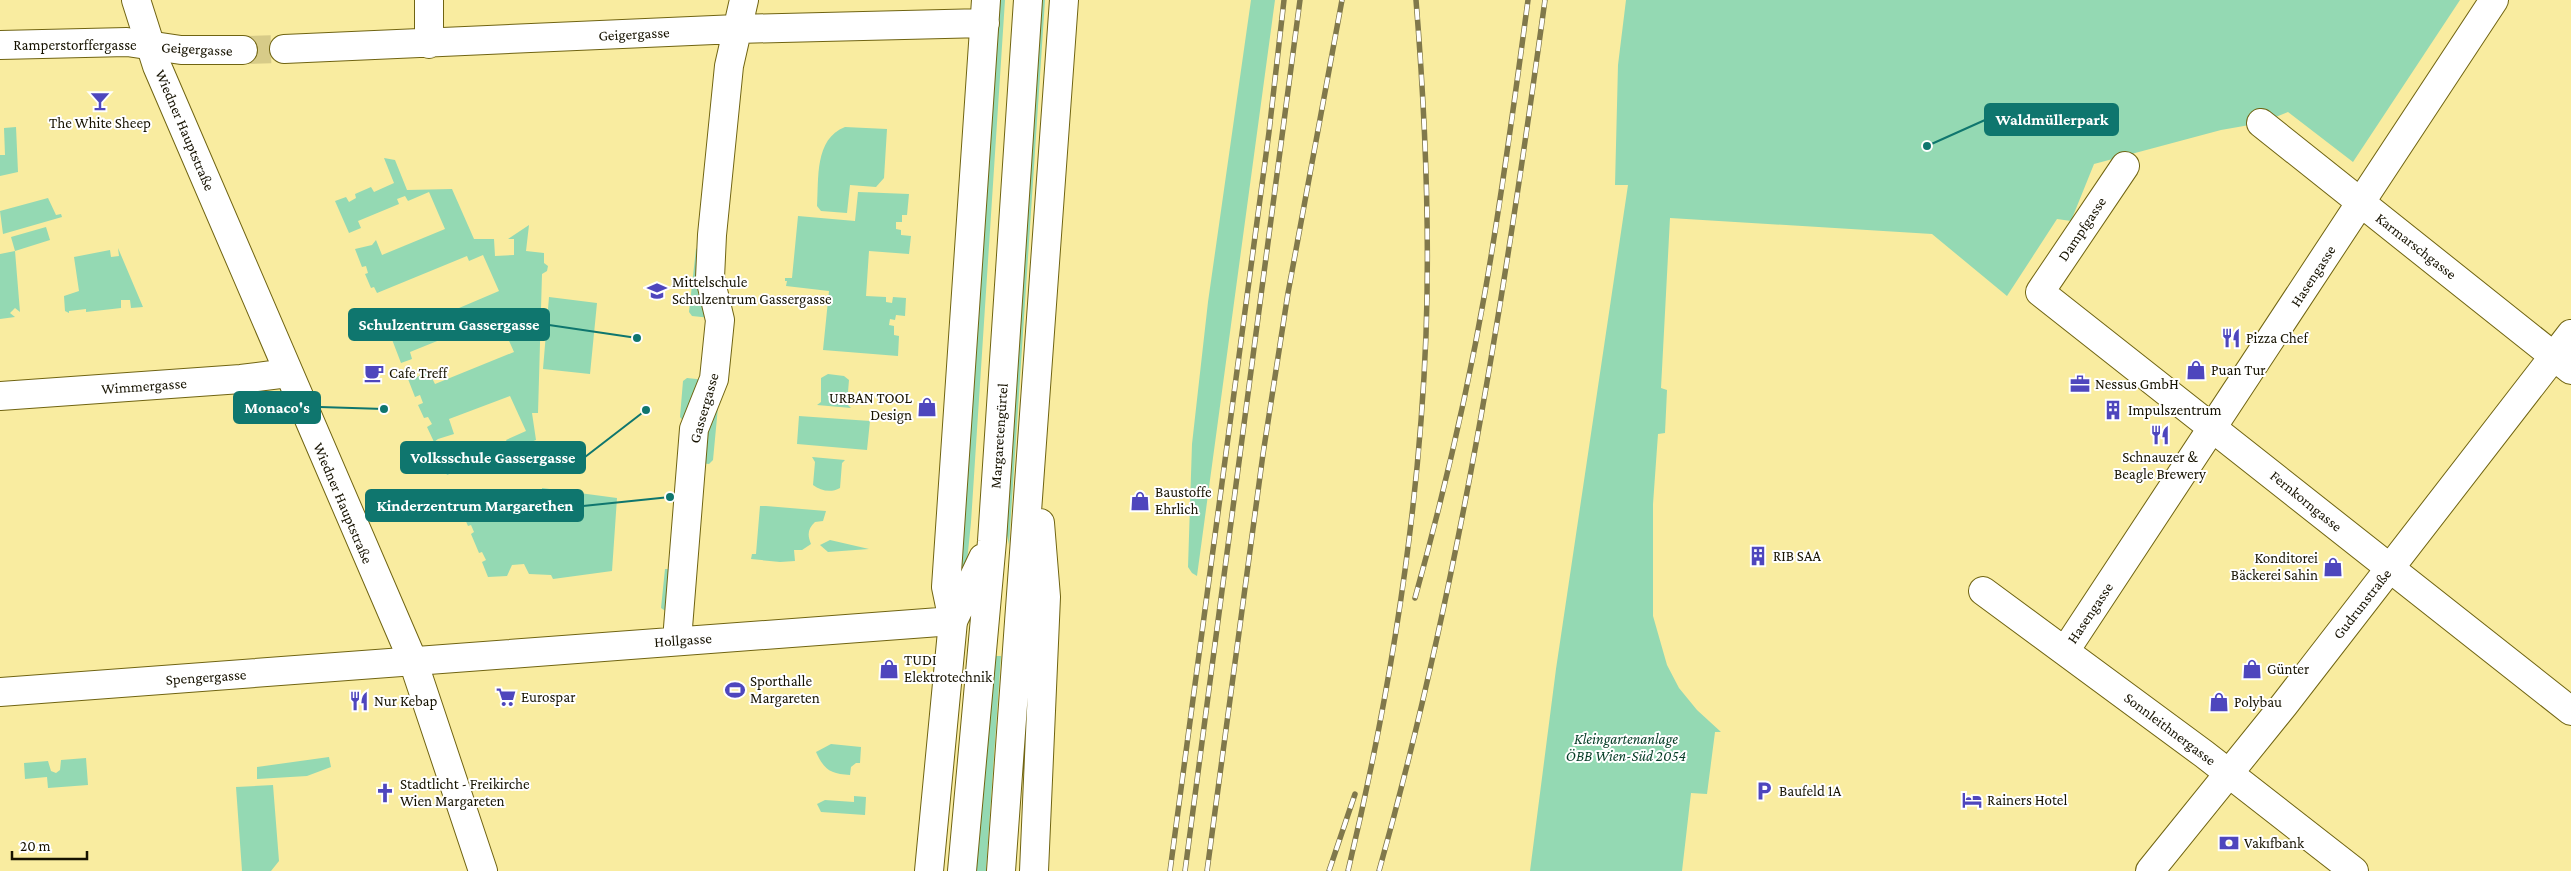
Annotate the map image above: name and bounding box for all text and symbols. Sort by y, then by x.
street label: Geigergasse [598,24,670,45]
street label: Ramperstorffergasse [13,37,137,54]
street label: Geigergasse [161,39,233,60]
street label: Wiedner Hauptstraße [151,67,218,194]
bar icon: The White Sheep [89,90,111,112]
callout: Waldmüllerpark [1985,104,2118,135]
text: Waldmüllerpark [1995,111,2109,128]
place label: The White Sheep [49,115,151,132]
street label: Dampfgasse [2055,194,2110,265]
street label: Karmarschgasse [2372,210,2460,283]
street label: Hasengasse [2287,242,2340,310]
place label: Mittelschule Schulzentrum Gassergasse [672,274,832,308]
school or university icon: Mittelschule Schulzentrum Gassergasse [646,280,668,302]
callout: Schulzentrum Gassergasse [349,309,549,340]
text: Schulzentrum Gassergasse [359,316,540,333]
restaurant icon: Pizza Chef [2220,327,2242,349]
place label: Pizza Chef [2246,330,2309,346]
shop icon: Puan Tur [2185,359,2207,381]
cafe icon: Cafe Treff [363,362,385,384]
place label: Puan Tur [2211,362,2266,378]
place label: Cafe Treff [389,365,449,381]
street label: Gassergasse [686,371,723,445]
office icon: Nessus GmbH [2069,373,2091,395]
street label: Wimmergasse [101,375,188,398]
place label: Nessus GmbH [2095,376,2179,392]
street label: Margaretengürtel [987,383,1012,489]
place label: URBAN TOOL Design [829,390,913,424]
callout: Monaco's [234,392,320,423]
shop icon: URBAN TOOL Design [916,396,938,418]
text: Monaco's [244,399,310,416]
building icon: Impulszentrum [2102,399,2124,421]
place label: Impulszentrum [2128,402,2222,419]
restaurant icon: Schnauzer & Beagle Brewery [2149,424,2171,446]
street label: Wiedner Hauptstraße [309,440,376,567]
callout: Volksschule Gassergasse [401,442,585,473]
text: Volksschule Gassergasse [410,449,576,466]
place label: Schnauzer & Beagle Brewery [2114,449,2206,483]
street label: Fernkorngasse [2266,467,2345,536]
place label: Baustoffe Ehrlich [1155,484,1212,517]
callout: Kinderzentrum Margarethen [366,490,583,521]
shop icon: Baustoffe Ehrlich [1129,490,1151,512]
text: Kinderzentrum Margarethen [376,497,574,514]
building icon: RIB SAA [1747,545,1769,567]
place label: RIB SAA [1773,548,1821,564]
place label: Konditorei Bäckerei Sahin [2231,550,2318,583]
shop icon: Konditorei Bäckerei Sahin [2322,556,2344,578]
street label: Gudrunstraße [2330,565,2395,642]
street label: Hasengasse [2064,579,2117,647]
street label: Hollgasse [654,630,713,651]
place label: TUDI Elektrotechnik [904,652,993,685]
shop icon: TUDI Elektrotechnik [878,658,900,680]
shop icon: Günter [2241,658,2263,680]
place label: Günter [2267,661,2310,677]
street label: Spengergasse [165,666,247,689]
place label: Sporthalle Margareten [750,673,820,707]
sports icon: Sporthalle Margareten [724,679,746,701]
supermarket icon: Eurospar [495,686,517,708]
place label: Eurospar [521,689,576,706]
street label: Sonnleithnergasse [2121,689,2219,770]
restaurant icon: Nur Kebap [348,690,370,712]
shop icon: Polybau [2208,691,2230,713]
place label: Nur Kebap [374,693,438,710]
place label: Polybau [2234,694,2282,711]
park label: Kleingartenanlage ÖBB Wien-Süd 2054 [1566,731,1686,764]
place label: Stadtlicht - Freikirche Wien Margareten [400,776,530,810]
parking icon: Baufeld 1A [1753,780,1775,802]
church icon: Stadtlicht - Freikirche Wien Margareten [374,782,396,804]
place label: Baufeld 1A [1779,783,1842,799]
hotel icon: Rainers Hotel [1961,789,1983,811]
place label: Rainers Hotel [1987,792,2067,808]
scale bar [12,828,88,860]
bank icon: Vakıfbank [2218,832,2240,854]
place label: Vakıfbank [2244,835,2305,851]
text: 20 m [20,838,51,854]

